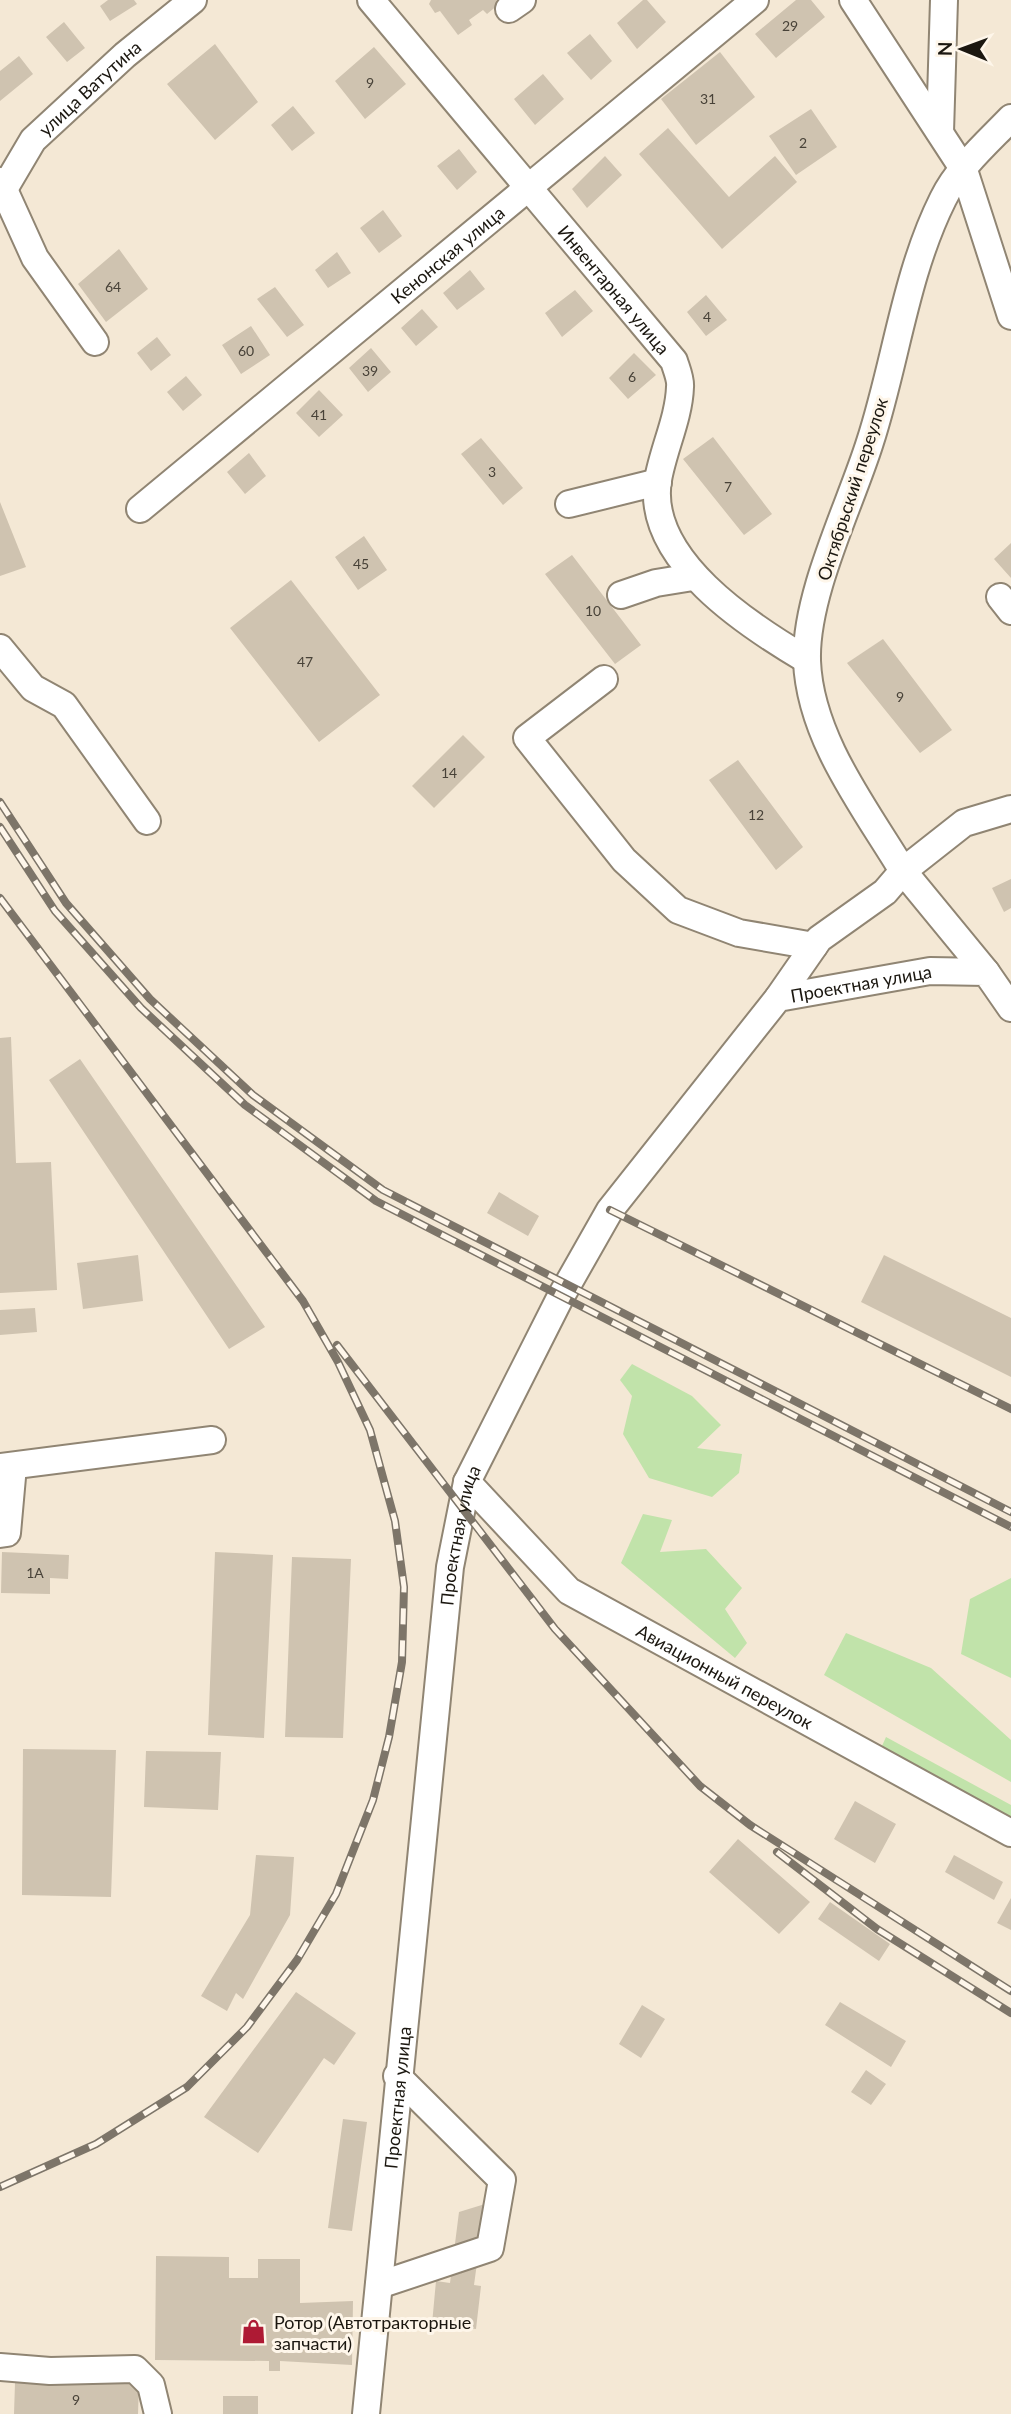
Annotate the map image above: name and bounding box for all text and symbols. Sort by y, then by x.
north arrow [927,14,997,84]
house number: 29 [782,17,798,34]
street label: улица Ватутина [34,36,145,140]
text: N [933,41,956,56]
house number: 9 [366,74,374,91]
house number: 31 [700,90,716,107]
house number: 2 [799,134,807,151]
street label: Кенонская улица [386,201,509,308]
street label: Инвентарная улица [553,220,675,359]
house number: 64 [105,278,121,295]
house number: 4 [703,308,711,325]
house number: 60 [238,342,254,359]
house number: 39 [362,362,378,379]
house number: 6 [628,368,636,385]
street label: Октябрьский переулок [812,394,892,583]
house number: 41 [311,406,327,423]
house number: 3 [488,463,496,480]
house number: 7 [724,478,732,495]
house number: 45 [353,555,369,572]
house number: 10 [585,602,601,619]
house number: 47 [297,653,313,670]
house number: 9 [896,688,904,705]
house number: 14 [441,764,457,781]
house number: 12 [748,806,764,823]
street label: Проектная улица [789,960,933,1007]
street label: Проектная улица [435,1461,485,1607]
house number: 1А [26,1564,44,1581]
street label: Авиационный переулок [633,1619,817,1734]
street label: Проектная улица [379,2025,415,2170]
place label: Ротор (Автотракторные запчасти) [274,2311,471,2354]
shop icon: Ротор (Автотракторные запчасти) [240,2318,268,2346]
house number: 9 [72,2391,80,2408]

